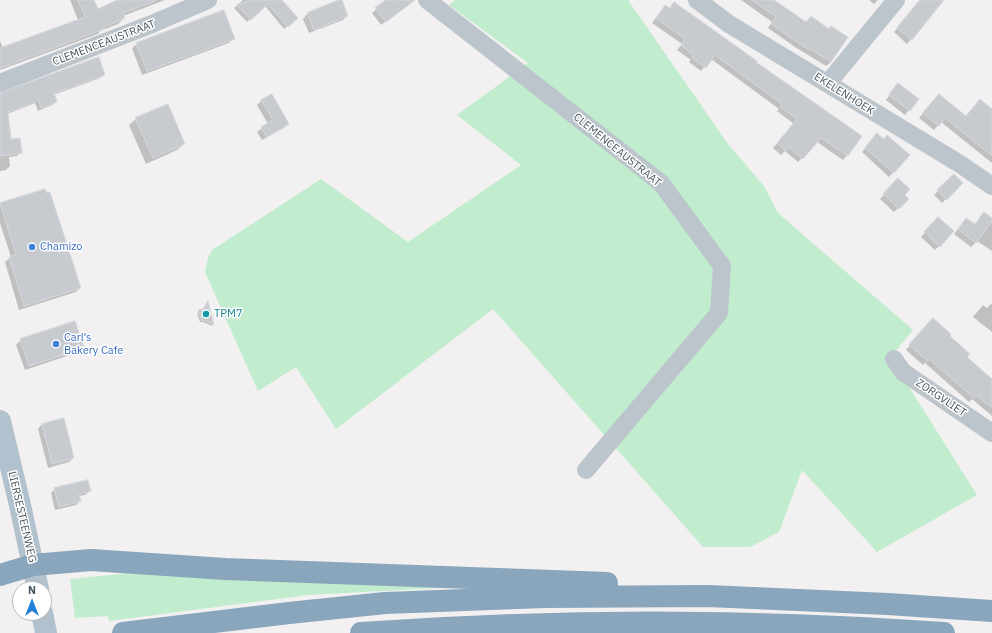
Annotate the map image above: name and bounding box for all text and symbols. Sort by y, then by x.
street label: CLEMENCEAUSTRAAT [51,17,157,69]
street label: EKELENHOEK [811,70,877,118]
street label: CLEMENCEAUSTRAAT [571,111,663,189]
place label: Chamizo [40,240,82,254]
marker: Chamizo [27,242,37,252]
place label: TPM7 [214,307,242,321]
marker: TPM7 [201,309,211,319]
place label: Carl’s Bakery Cafe [64,331,123,357]
marker: Carl’s Bakery Cafe [51,339,61,349]
street label: ZORGVLIET [913,376,969,420]
street label: LIERSESTEENWEG [5,470,39,564]
north arrow [12,581,52,621]
text: N [28,583,36,597]

